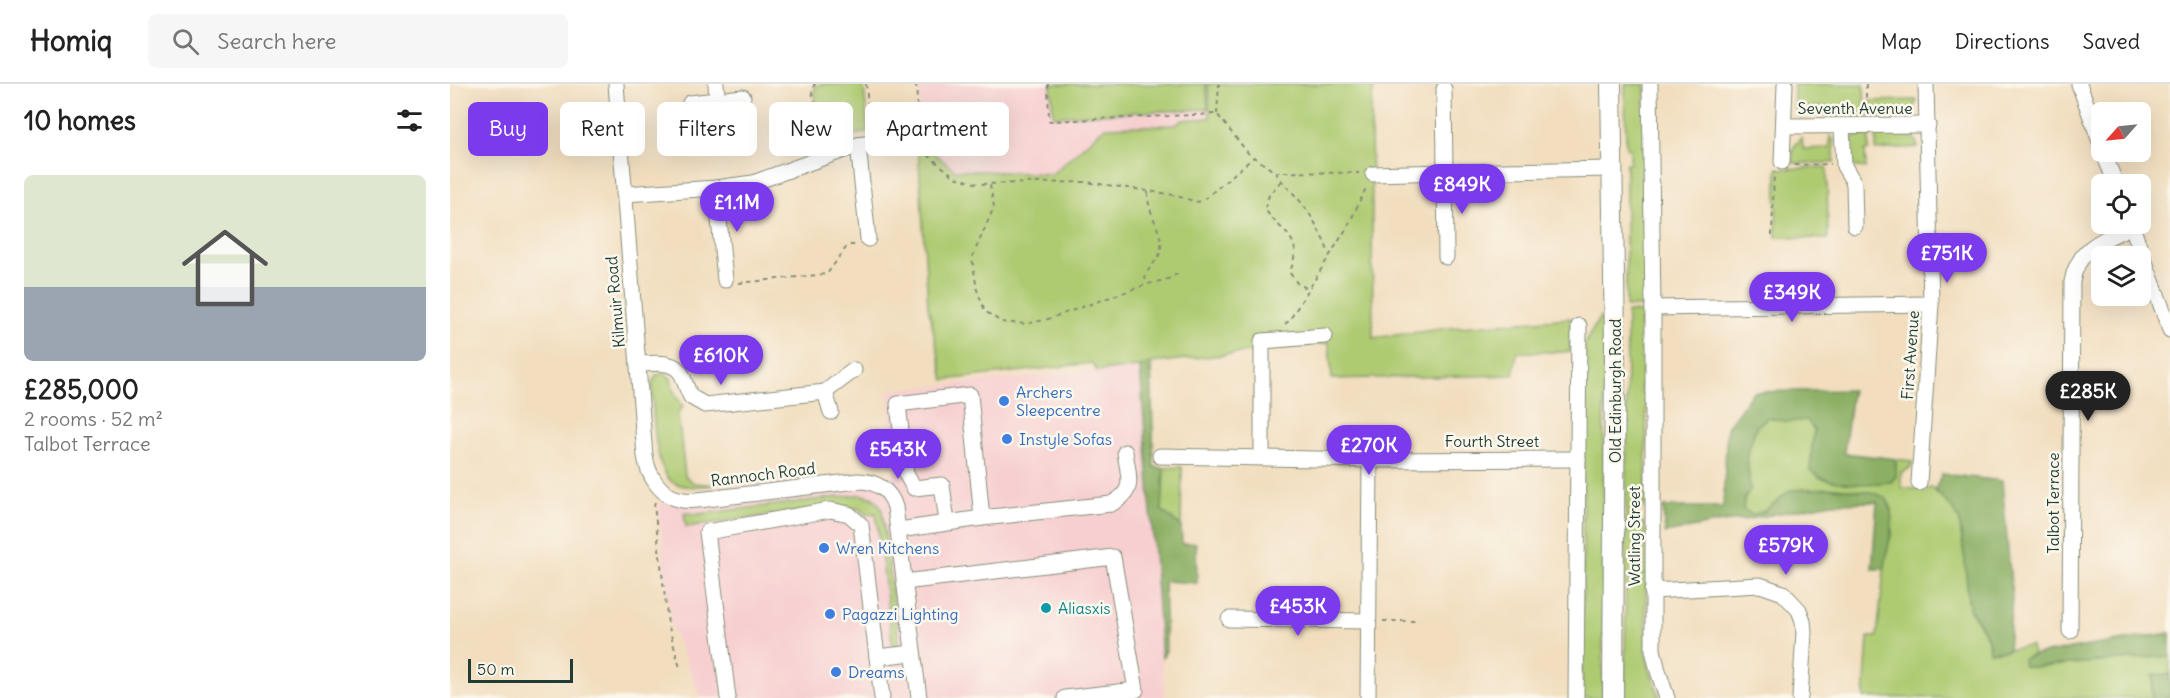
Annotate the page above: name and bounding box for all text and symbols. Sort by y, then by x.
search box [148,14,568,68]
text: Homiq [30,23,112,59]
icon: search [169,25,202,58]
text: Search here [217,27,336,55]
text: Map [1881,28,1922,55]
text: Directions [1955,28,2049,55]
text: Saved [2082,28,2140,55]
street label: Seventh Avenue [1797,98,1913,118]
chip: Buy [468,102,548,156]
chip: Rent [560,102,645,156]
chip: Filters [657,102,757,156]
chip: New [769,102,853,156]
chip: Apartment [865,102,1009,156]
north arrow [2091,102,2151,162]
map controls [2091,102,2151,306]
text: 10 homes [24,104,136,137]
icon: filters [393,104,426,137]
pin: £849K [1420,164,1504,215]
text: £849K [1433,171,1491,196]
button: locate [2091,174,2151,234]
pin: £1.1M [695,182,779,233]
text: £1.1M [714,189,760,214]
icon: home [171,214,279,322]
pin: £751K [1905,233,1989,284]
text: £751K [1921,240,1973,265]
button: layers [2091,246,2151,306]
street label: Kilmuir Road [601,255,629,349]
pin: £349K [1750,272,1834,323]
text: £349K [1763,279,1821,304]
street label: First Avenue [1897,310,1923,400]
street label: Old Edinburgh Road [1605,319,1625,463]
pin: £610K [679,335,763,386]
text: £610K [693,342,749,367]
pin: £285K [2046,371,2130,422]
text: £285,000 [24,373,139,406]
text: £285K [2059,378,2117,403]
place label: Archers Sleepcentre [1016,382,1101,420]
marker: Archers Sleepcentre [997,394,1011,408]
text: 2 rooms · 52 m² [24,406,163,431]
pin: £270K [1327,425,1411,476]
pin: £543K [856,429,940,480]
place label: Instyle Sofas [1019,429,1112,449]
text: Talbot Terrace [24,431,151,456]
street label: Fourth Street [1445,431,1540,451]
marker: Instyle Sofas [1000,432,1014,446]
text: £270K [1341,432,1398,457]
text: £543K [869,436,927,461]
street label: Talbot Terrace [2043,452,2063,554]
street label: Rannoch Road [709,458,817,490]
street label: Watling Street [1624,485,1644,586]
pin: £579K [1744,525,1828,576]
text: £579K [1758,532,1814,557]
place label: Wren Kitchens [836,538,939,558]
marker: Wren Kitchens [817,541,831,555]
pin: £453K [1256,586,1340,637]
text: £453K [1269,593,1327,618]
place label: Aliasxis [1058,598,1111,618]
marker: Aliasxis [1039,601,1053,615]
place label: Pagazzi Lighting [842,604,959,624]
marker: Pagazzi Lighting [823,607,837,621]
scale bar [468,656,573,684]
text: 50 m [477,659,515,679]
place label: Dreams [848,662,904,682]
marker: Dreams [829,665,843,679]

